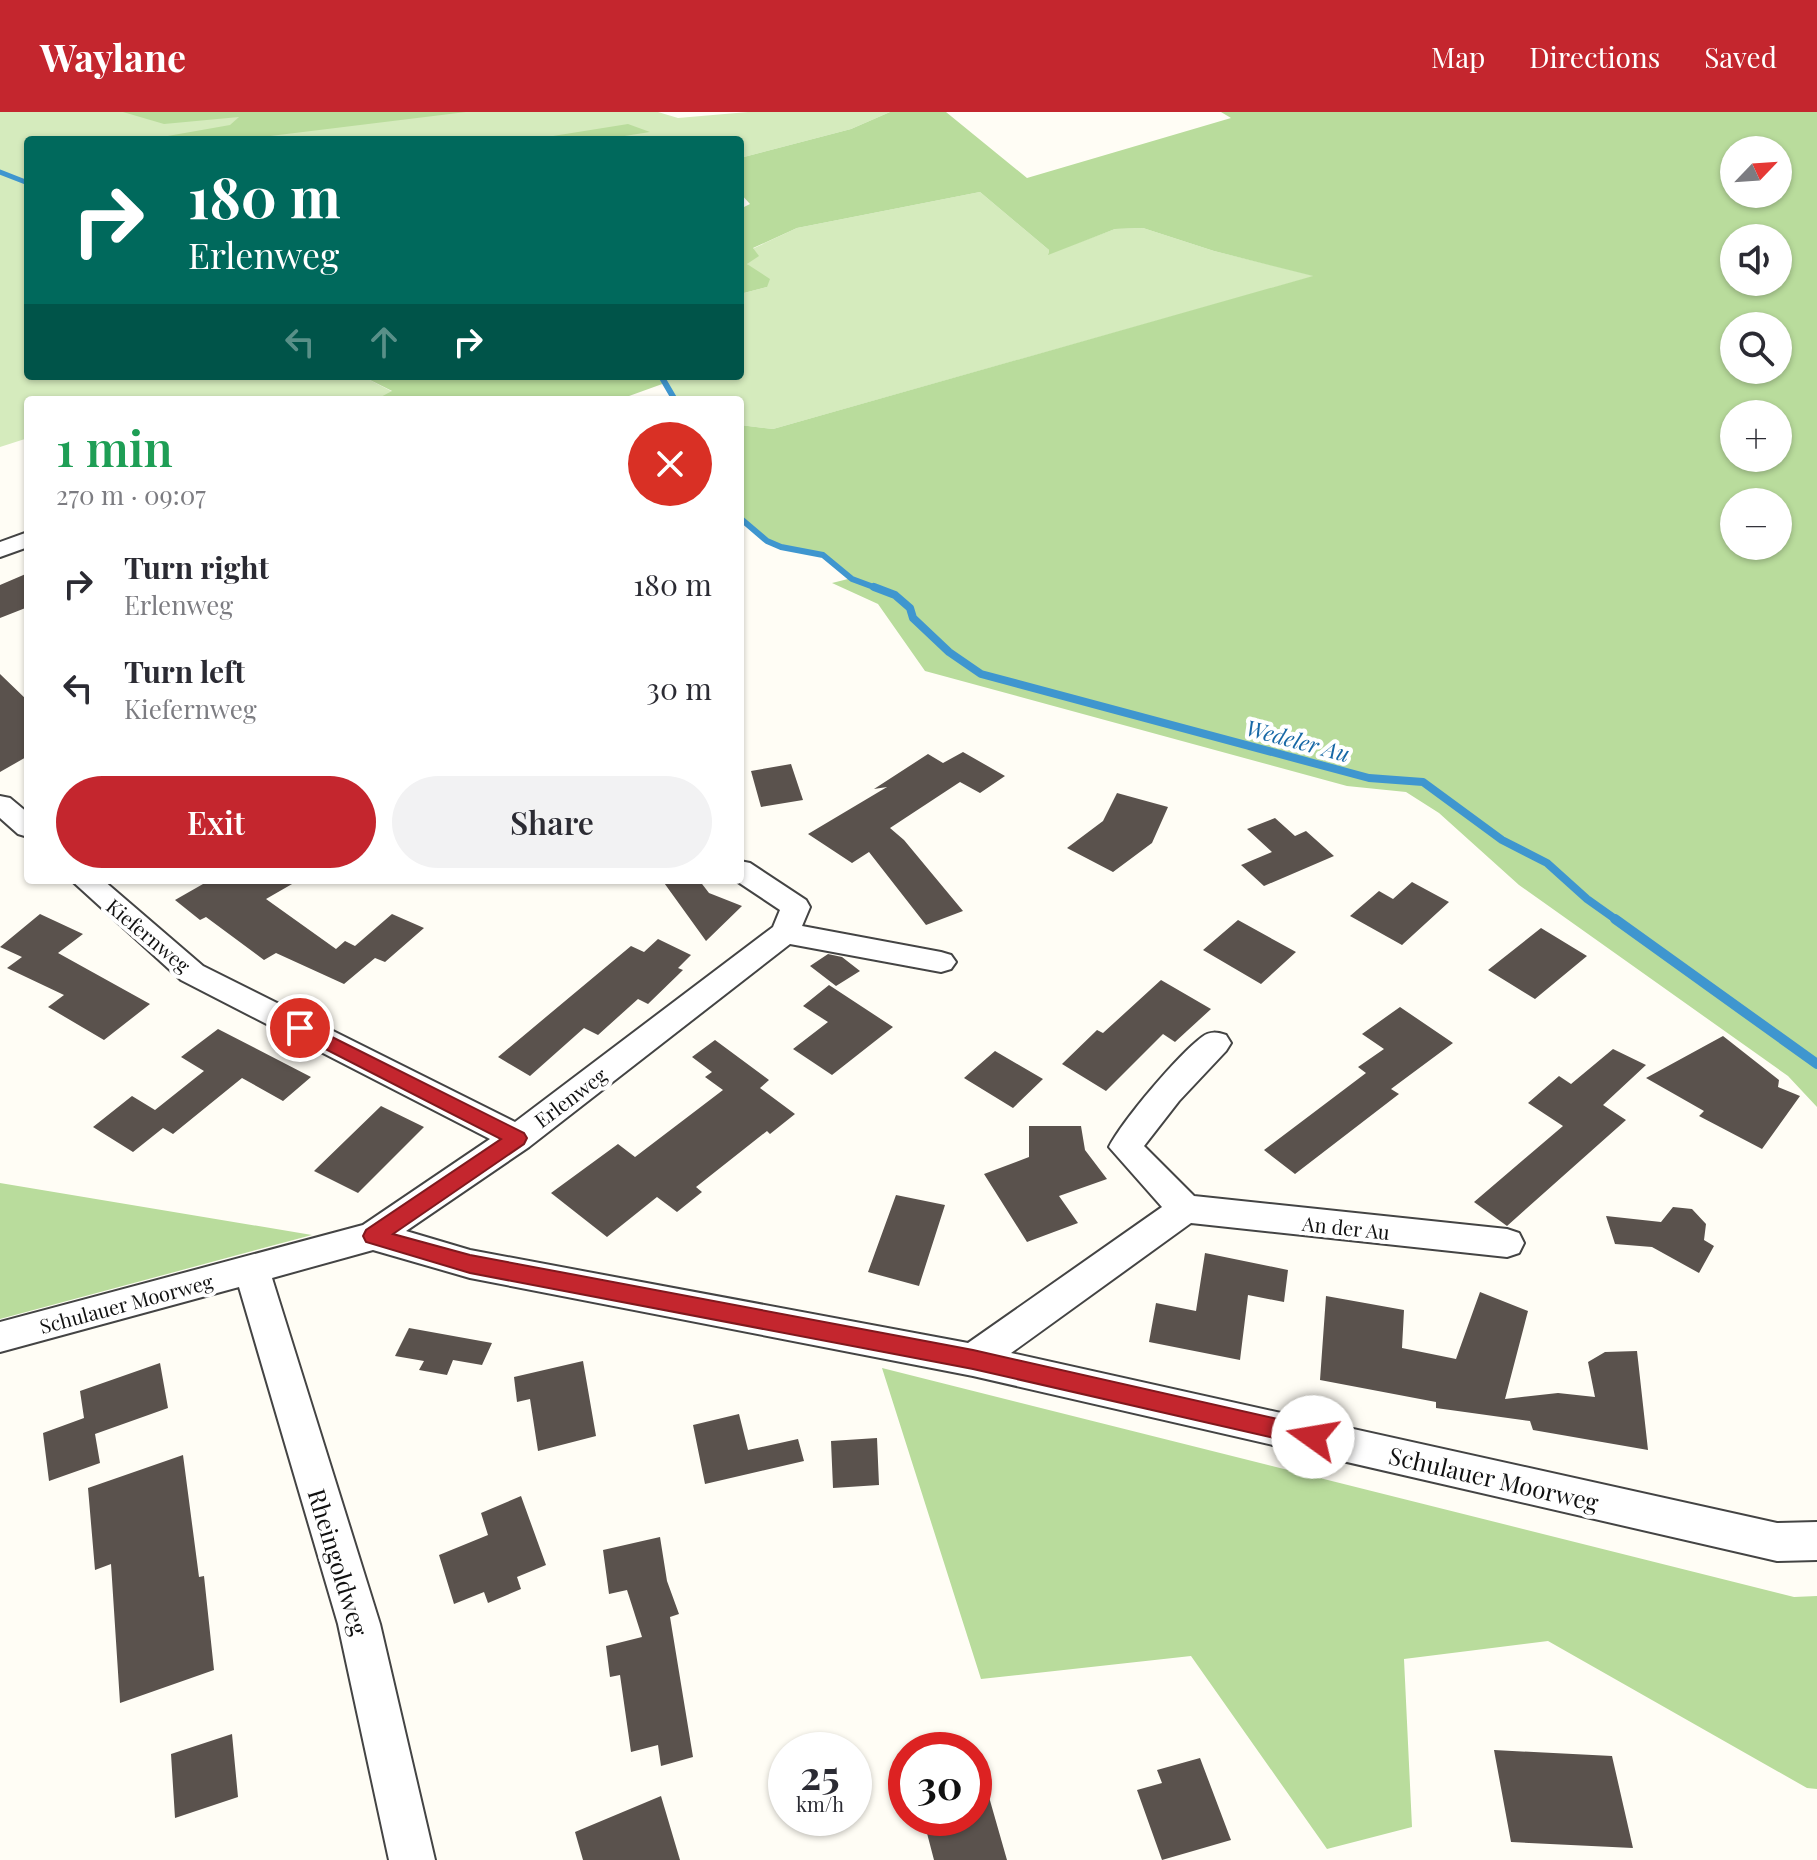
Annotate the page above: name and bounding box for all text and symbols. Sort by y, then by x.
text: Waylane [40,31,186,82]
text: Map [1431,38,1485,75]
text: Directions [1529,38,1660,75]
text: Saved [1704,38,1777,75]
north arrow [1720,136,1792,208]
map controls [1720,136,1792,560]
text: 180 m [188,158,341,233]
icon: right [56,168,160,272]
button: sound [1720,224,1792,296]
text: Erlenweg [188,230,339,278]
button: search [1720,312,1792,384]
icon: left [278,320,322,364]
icon: ahead [362,320,406,364]
icon: right [446,320,490,364]
button: + [1720,400,1792,472]
text: 1 min [56,415,173,479]
button: close [628,422,712,506]
text: 270 m · 09:07 [56,477,206,512]
button: − [1720,488,1792,560]
text: Turn right [124,547,269,587]
icon: right [56,562,100,606]
text: 180 m [633,564,712,604]
text: Erlenweg [124,587,233,622]
text: Turn left [124,651,245,691]
icon: left [56,666,100,710]
text: 30 m [646,668,712,708]
text: Kiefernweg [124,691,257,726]
water label: Wedeler Au [1243,712,1353,768]
button: Exit [56,776,376,868]
button: Share [392,776,712,868]
street label: Kiefernweg [101,892,197,978]
pin [266,994,334,1062]
icon: arrive [278,1006,322,1050]
street label: Erlenweg [528,1061,612,1133]
street label: An der Au [1300,1209,1391,1245]
street label: Schulauer Moorweg [36,1267,216,1339]
position arrow [1271,1395,1355,1479]
street label: Schulauer Moorweg [1386,1438,1602,1518]
street label: Rheingoldweg [301,1485,377,1640]
speed limit sign: 30 [888,1732,992,1836]
text: 25 [800,1747,840,1800]
text: km/h [796,1790,844,1817]

